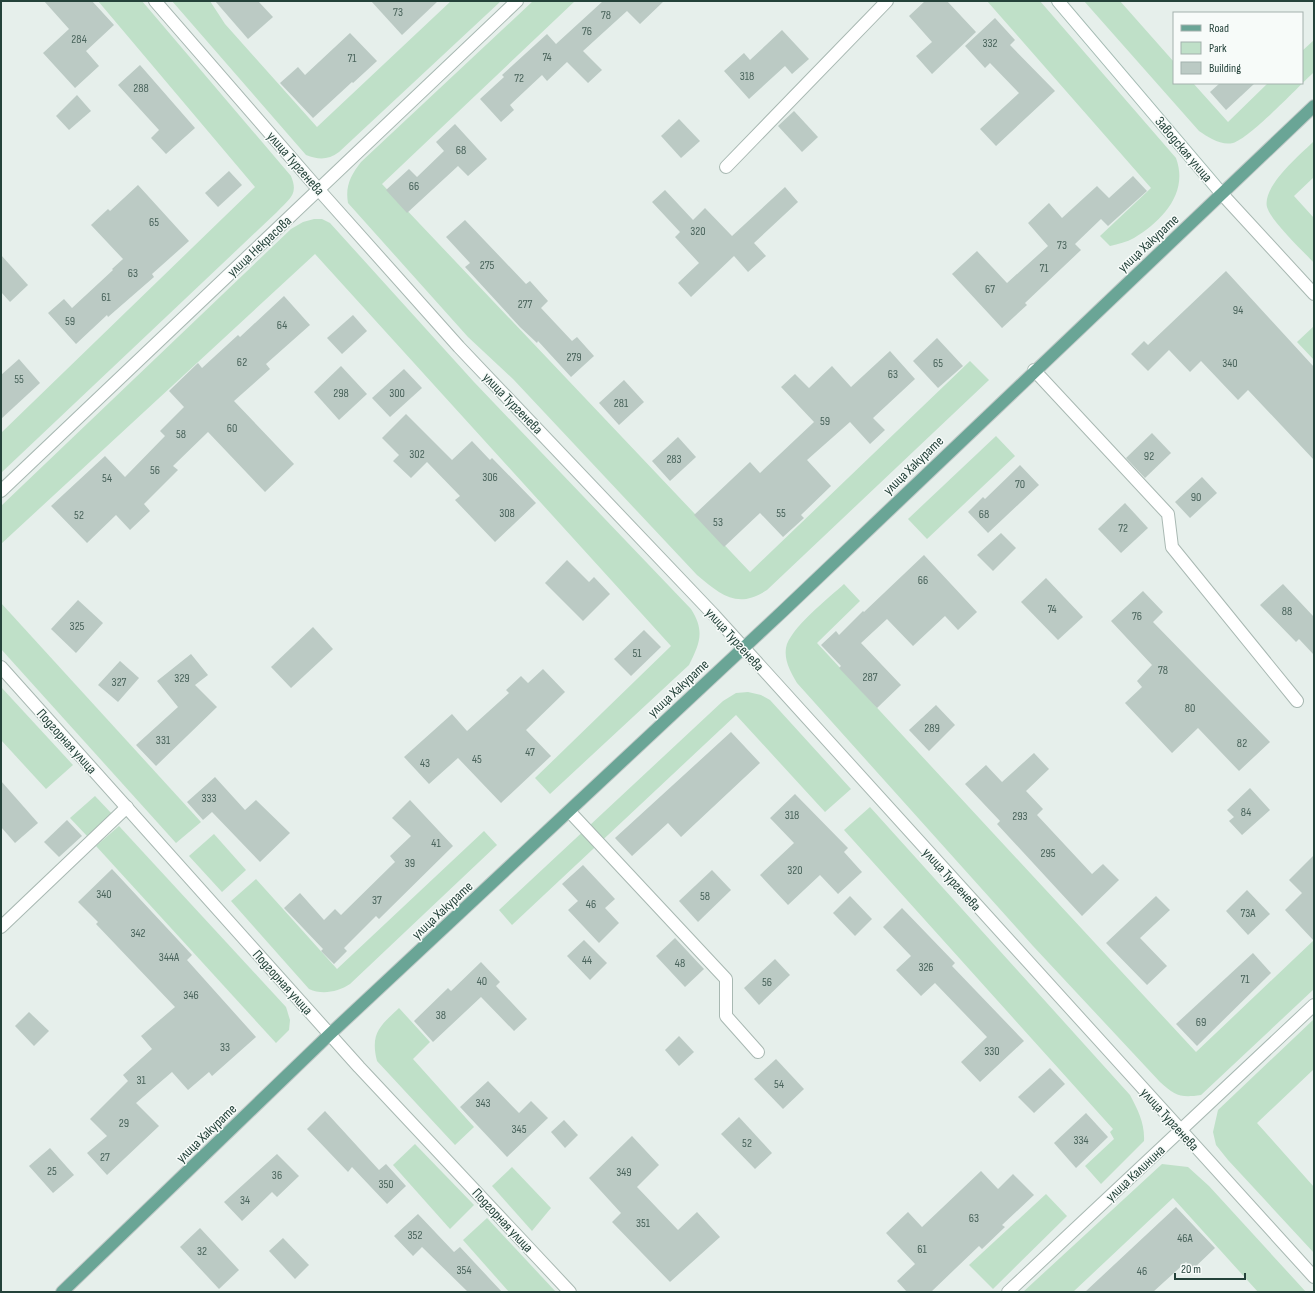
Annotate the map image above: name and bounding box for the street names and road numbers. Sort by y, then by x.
street label: Заводская улица [1151,113,1216,186]
street label: улица Тургенева [263,128,328,199]
street label: улица Хакурате [1114,211,1182,276]
street label: улица Некрасова [224,212,295,280]
street label: улица Тургенева [479,369,546,438]
street label: улица Хакурате [880,432,947,498]
street label: улица Тургенева [702,604,767,674]
street label: улица Хакурате [644,656,712,721]
street label: Подгорная улица [33,705,100,777]
street label: улица Тургенева [919,844,984,914]
street label: улица Хакурате [408,878,476,943]
street label: Подгорная улица [249,946,316,1018]
street label: улица Тургенева [1137,1084,1202,1154]
street label: улица Хакурате [173,1100,240,1166]
street label: улица Калинина [1102,1142,1169,1205]
street label: Подгорная улица [469,1185,537,1256]

